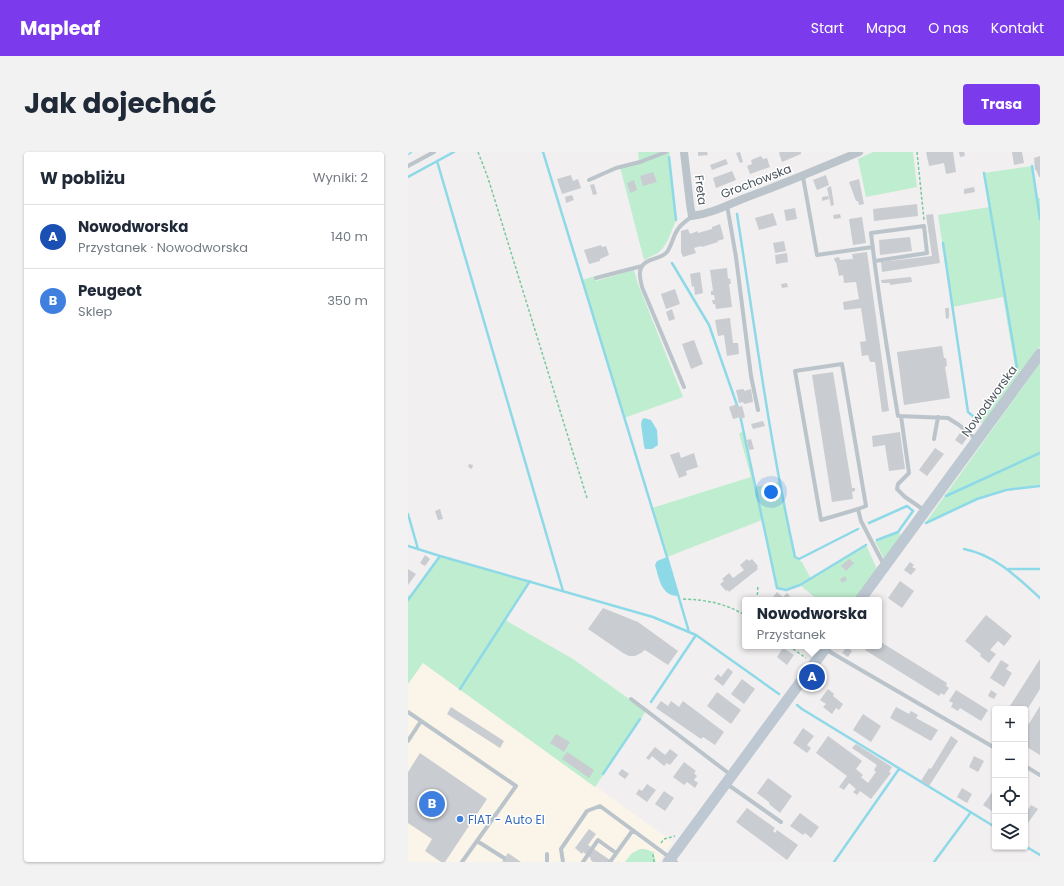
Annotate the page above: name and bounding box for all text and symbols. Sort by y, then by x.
text: Mapleaf [20,15,100,42]
text: Start [811,18,844,38]
text: Mapa [866,18,906,38]
text: O nas [928,18,969,38]
text: Kontakt [991,18,1044,38]
text: Jak dojechać [24,84,217,123]
button: Trasa [963,84,1040,125]
street label: Grochowska [718,160,794,202]
text: W pobliżu [40,166,125,190]
text: Wyniki: 2 [313,168,368,187]
street label: Freta [691,174,711,206]
text: Nowodworska [78,216,188,237]
text: A [48,227,58,246]
text: 140 m [331,227,368,246]
text: Przystanek · Nowodworska [78,238,248,257]
text: Peugeot [78,280,142,301]
text: B [49,291,57,310]
text: 350 m [327,291,368,310]
text: Sklep [78,302,112,321]
street label: Nowodworska [957,362,1021,440]
your location [761,482,781,502]
popup [742,597,882,649]
text: Nowodworska [757,603,867,624]
text: Przystanek [757,625,826,644]
pin: A [799,662,825,692]
map controls [992,706,1028,850]
button: + [992,706,1028,742]
button: − [992,742,1028,778]
button: locate [992,778,1028,814]
pin: B [419,789,445,819]
place label: FIAT - Auto El [468,811,545,828]
marker: FIAT - Auto El [455,814,465,824]
button: layers [992,814,1028,850]

